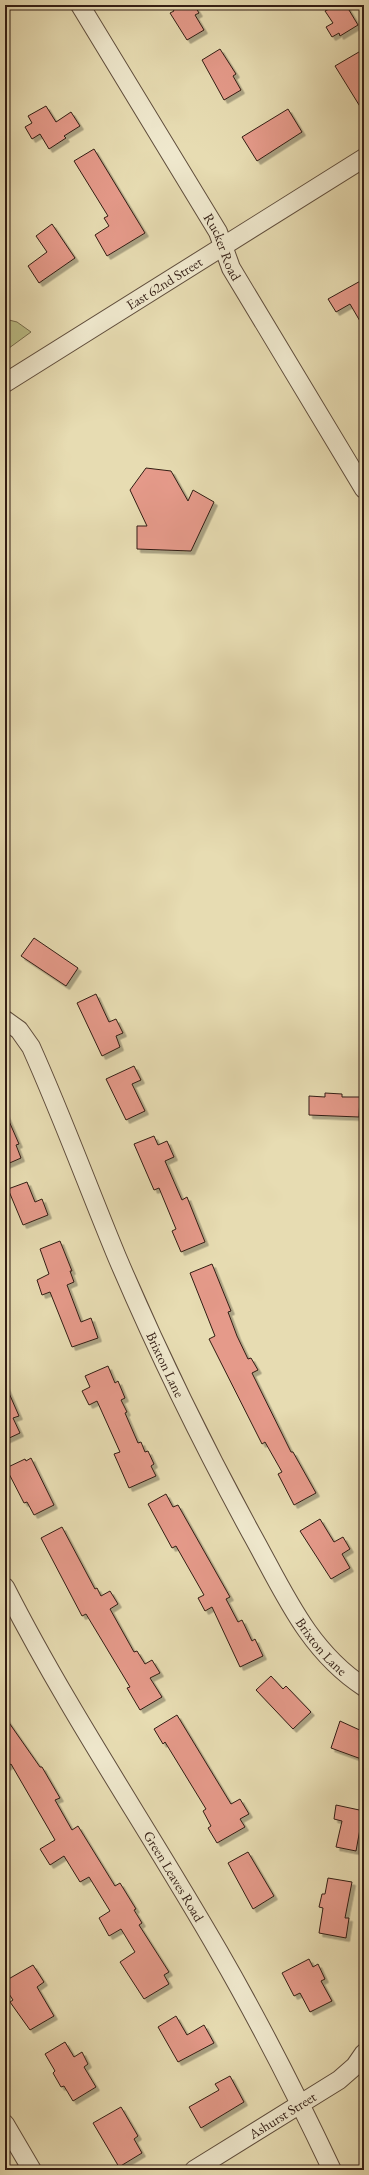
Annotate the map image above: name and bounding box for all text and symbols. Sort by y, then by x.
street label: Rucker Road [200,210,246,285]
street label: East 62nd Street [123,252,206,314]
street label: Brixton Lane [142,1329,189,1401]
street label: Brixton Lane [292,1614,351,1680]
street label: Green Leaves Road [140,1828,209,1926]
street label: Ashurst Street [244,2087,320,2143]

